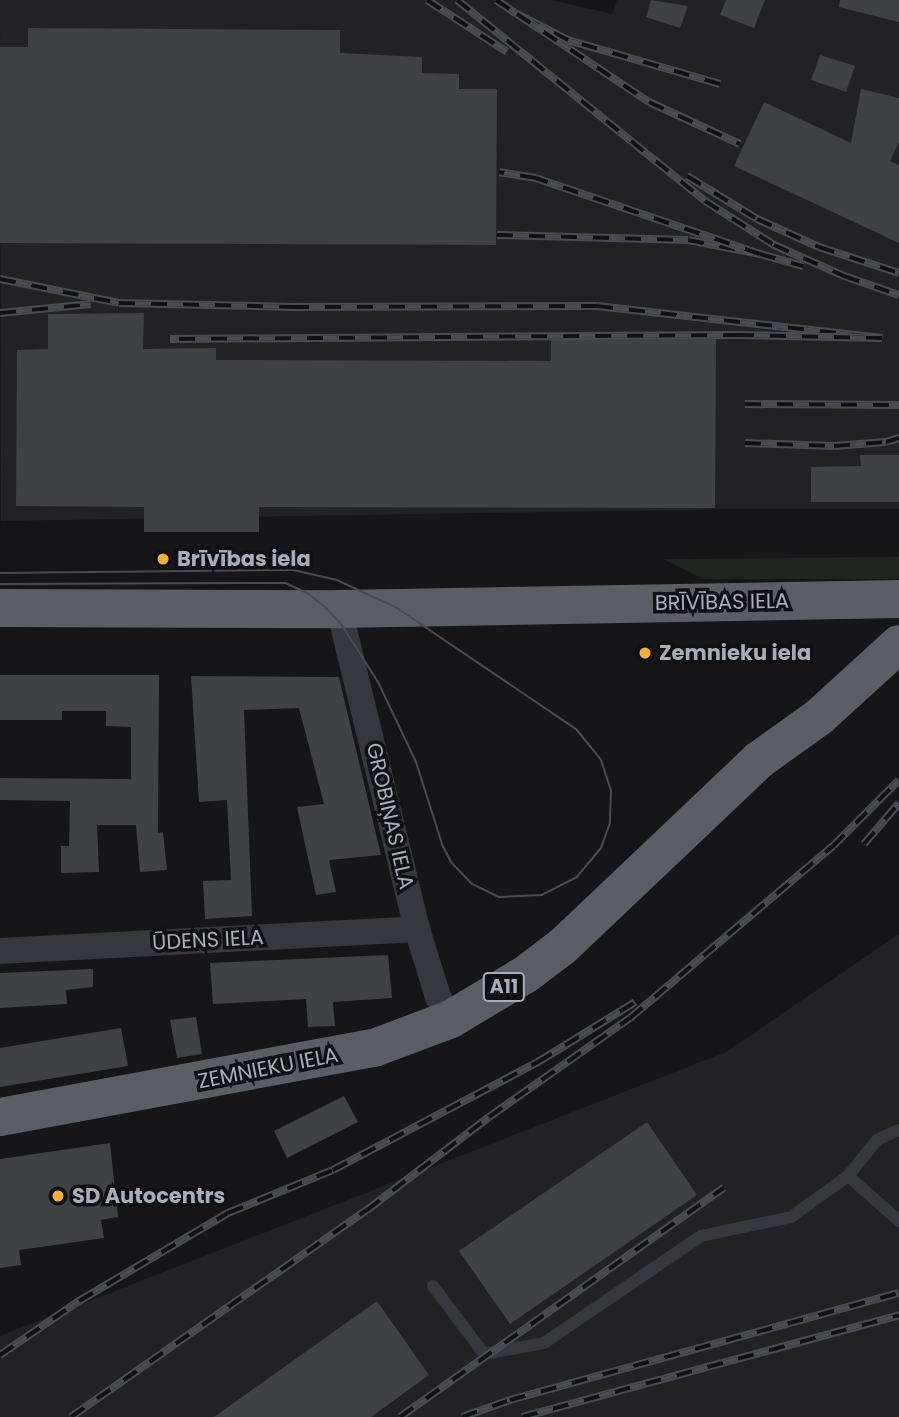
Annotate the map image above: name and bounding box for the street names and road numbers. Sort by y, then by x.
street label: BRĪVĪBAS IELA [655,588,789,616]
street label: GROBIŅAS IELA [361,740,419,892]
street label: ŪDENS IELA [152,924,264,956]
road number: A11 [481,972,527,1002]
street label: ZEMNIEKU IELA [196,1042,340,1094]

